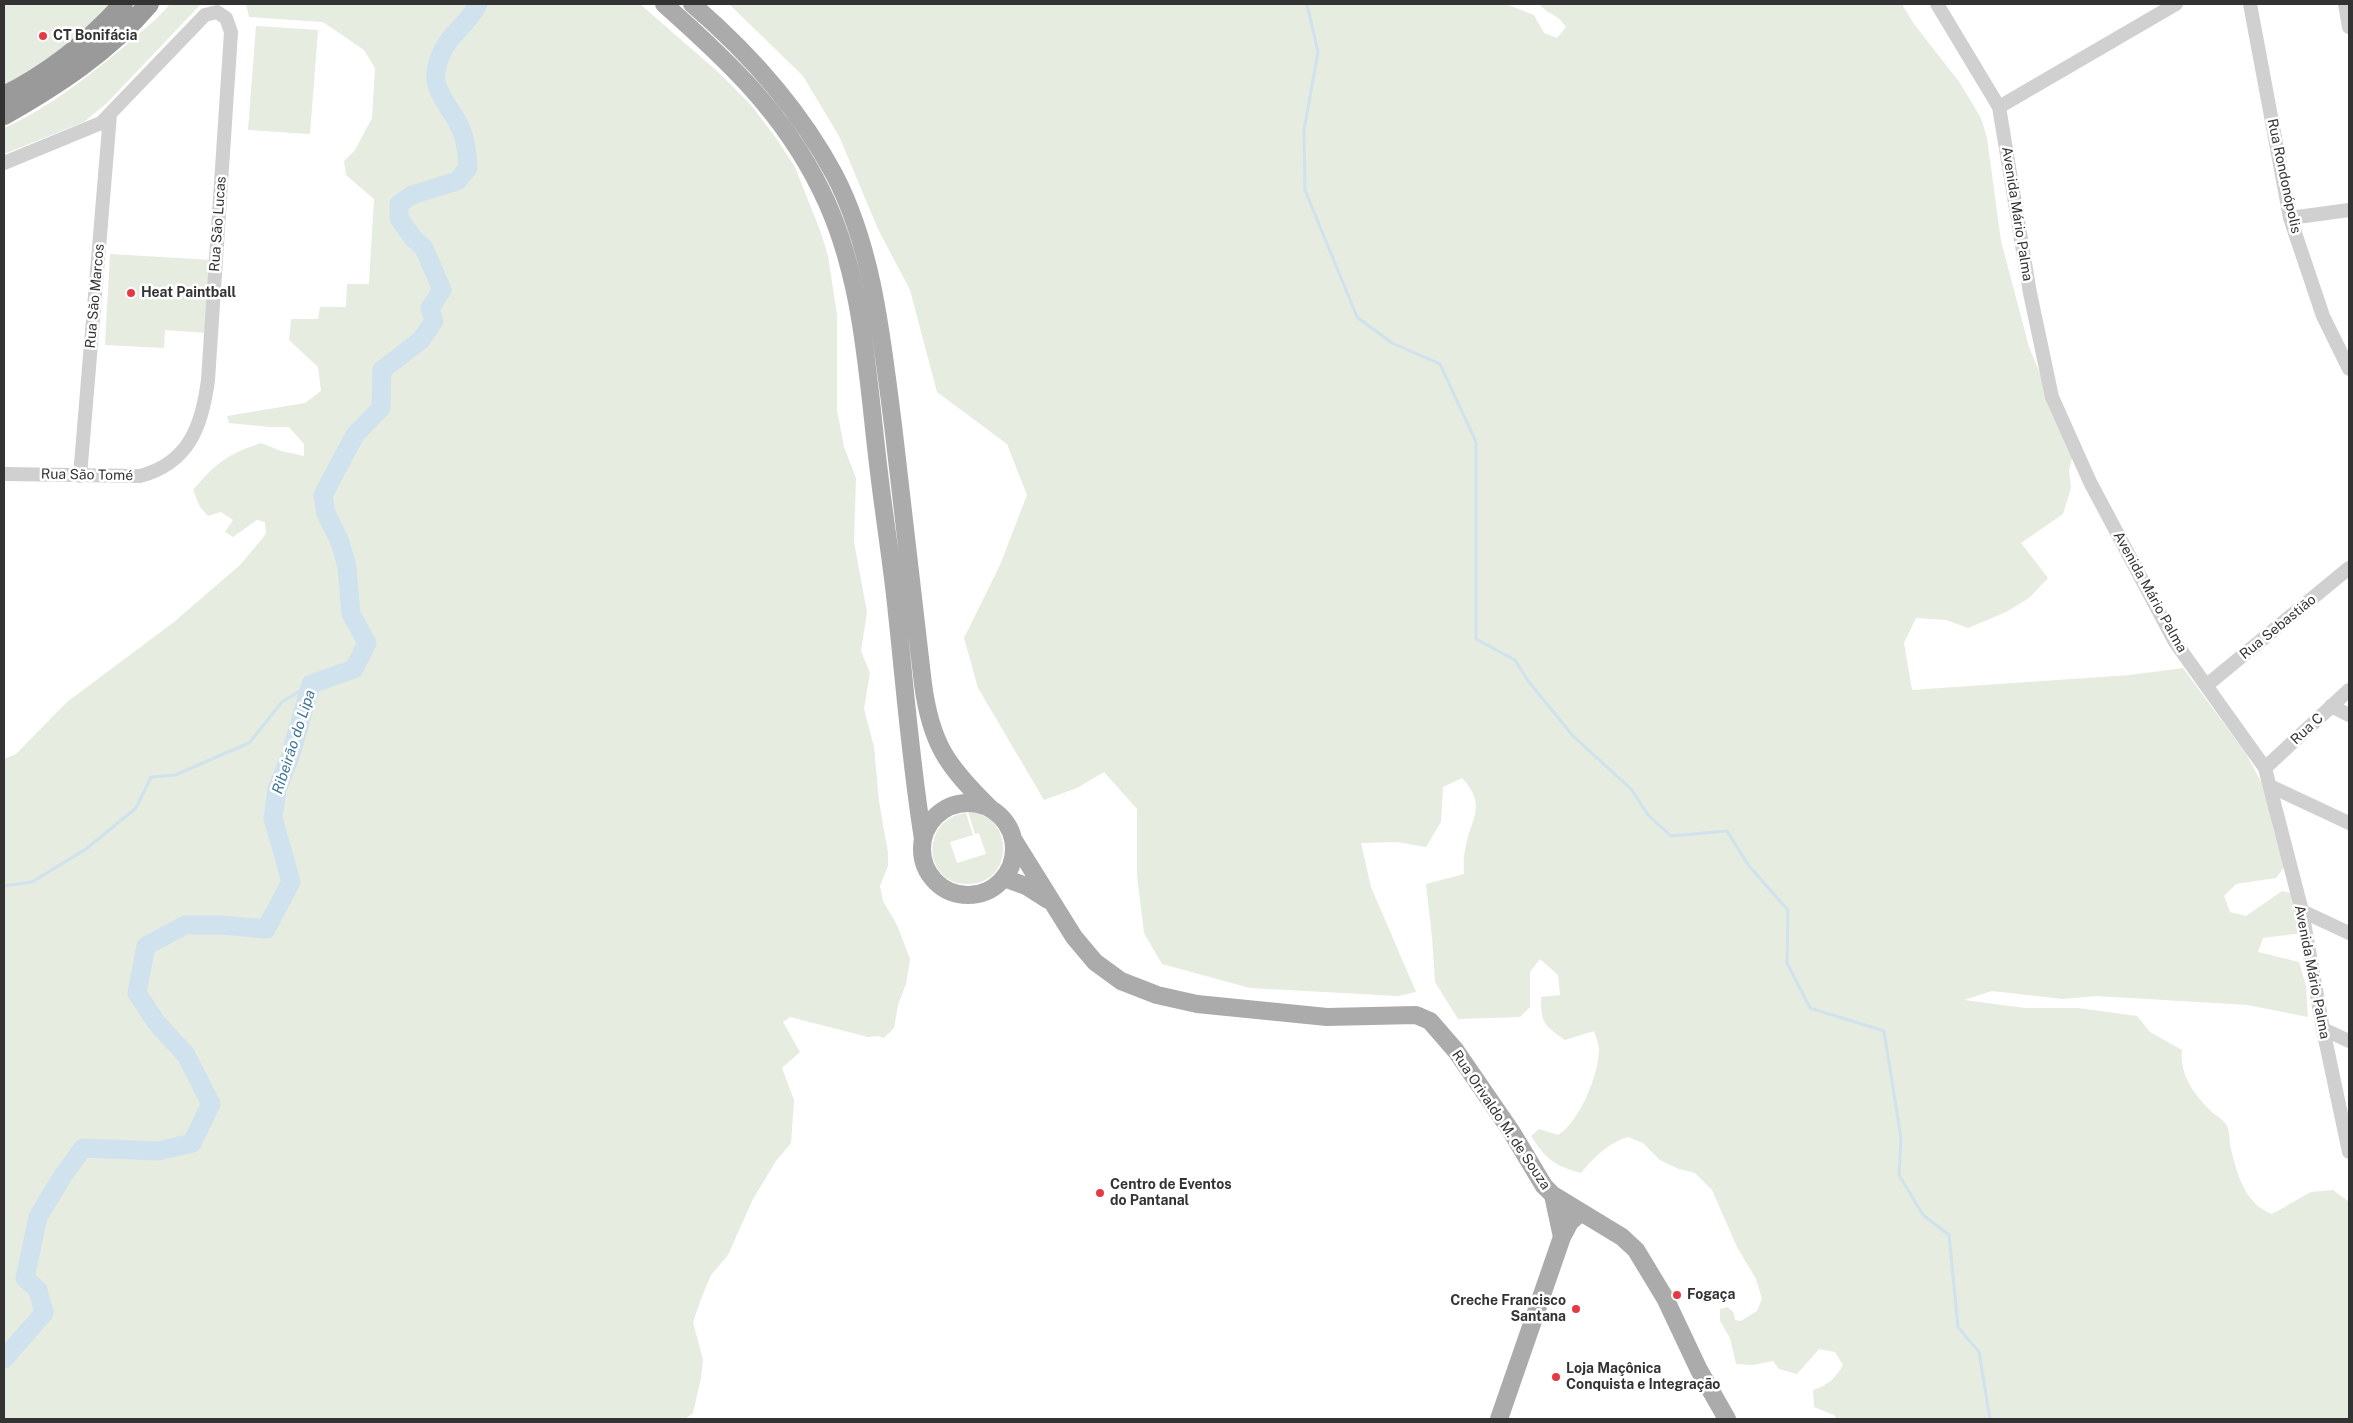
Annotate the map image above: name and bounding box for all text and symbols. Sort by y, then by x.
place label: CT Bonifácia [53,28,137,44]
marker: CT Bonifácia [37,30,49,42]
street label: Rua Rondonópolis [2264,117,2304,235]
street label: Avenida Mário Palma [1998,146,2036,282]
street label: Rua São Lucas [206,176,230,272]
street label: Rua São Marcos [82,243,108,349]
place label: Heat Paintball [141,285,236,301]
marker: Heat Paintball [125,287,137,299]
street label: Rua São Tomé [41,466,133,484]
street label: Avenida Mário Palma [2110,529,2190,655]
street label: Rua Sebastião [2236,591,2320,663]
water label: Ribeirão do Lipa [269,688,319,796]
street label: Rua C [2287,710,2327,748]
street label: Avenida Mário Palma [2291,904,2333,1040]
street label: Rua Orivaldo M. de Souza [1448,1047,1554,1193]
place label: Centro de Eventos do Pantanal [1110,1177,1232,1210]
marker: Centro de Eventos do Pantanal [1094,1187,1106,1199]
place label: Fogaça [1687,1287,1735,1303]
marker: Fogaça [1671,1289,1683,1301]
place label: Creche Francisco Santana [1450,1293,1566,1325]
marker: Creche Francisco Santana [1570,1303,1582,1315]
place label: Loja Maçônica Conquista e Integração [1566,1361,1720,1394]
marker: Loja Maçônica Conquista e Integração [1550,1371,1562,1383]

